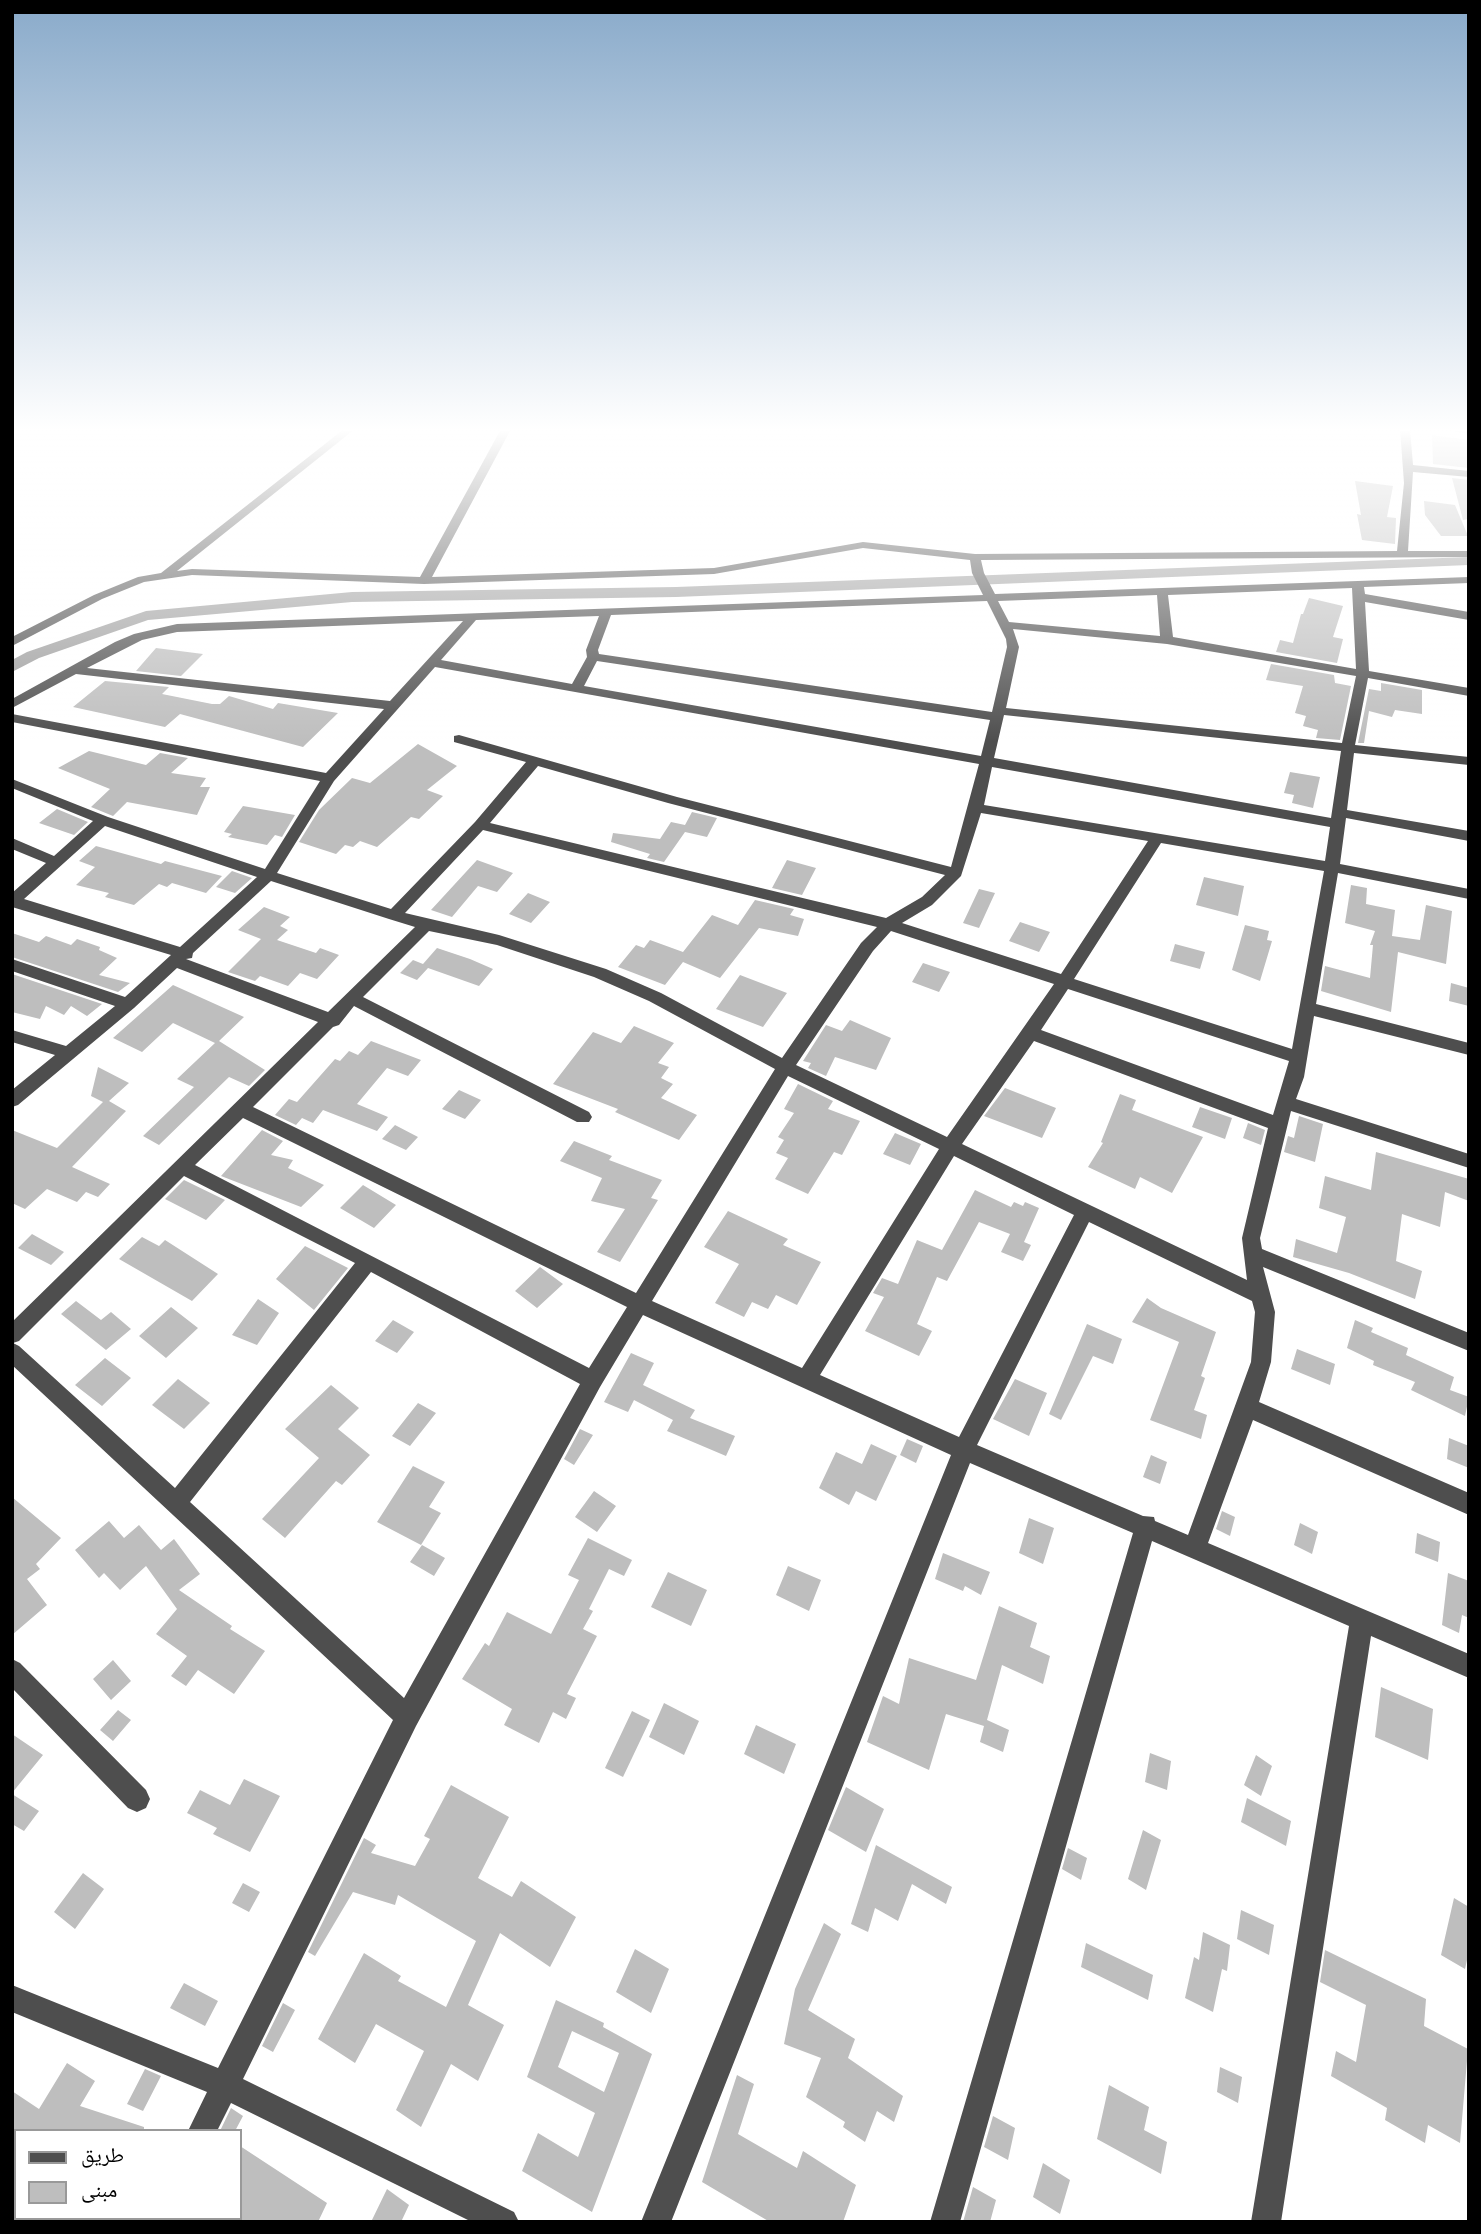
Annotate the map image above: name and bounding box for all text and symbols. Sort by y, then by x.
legend [14,2129,242,2220]
text: طريق [81,2141,124,2168]
text: مبنى [81,2176,117,2203]

